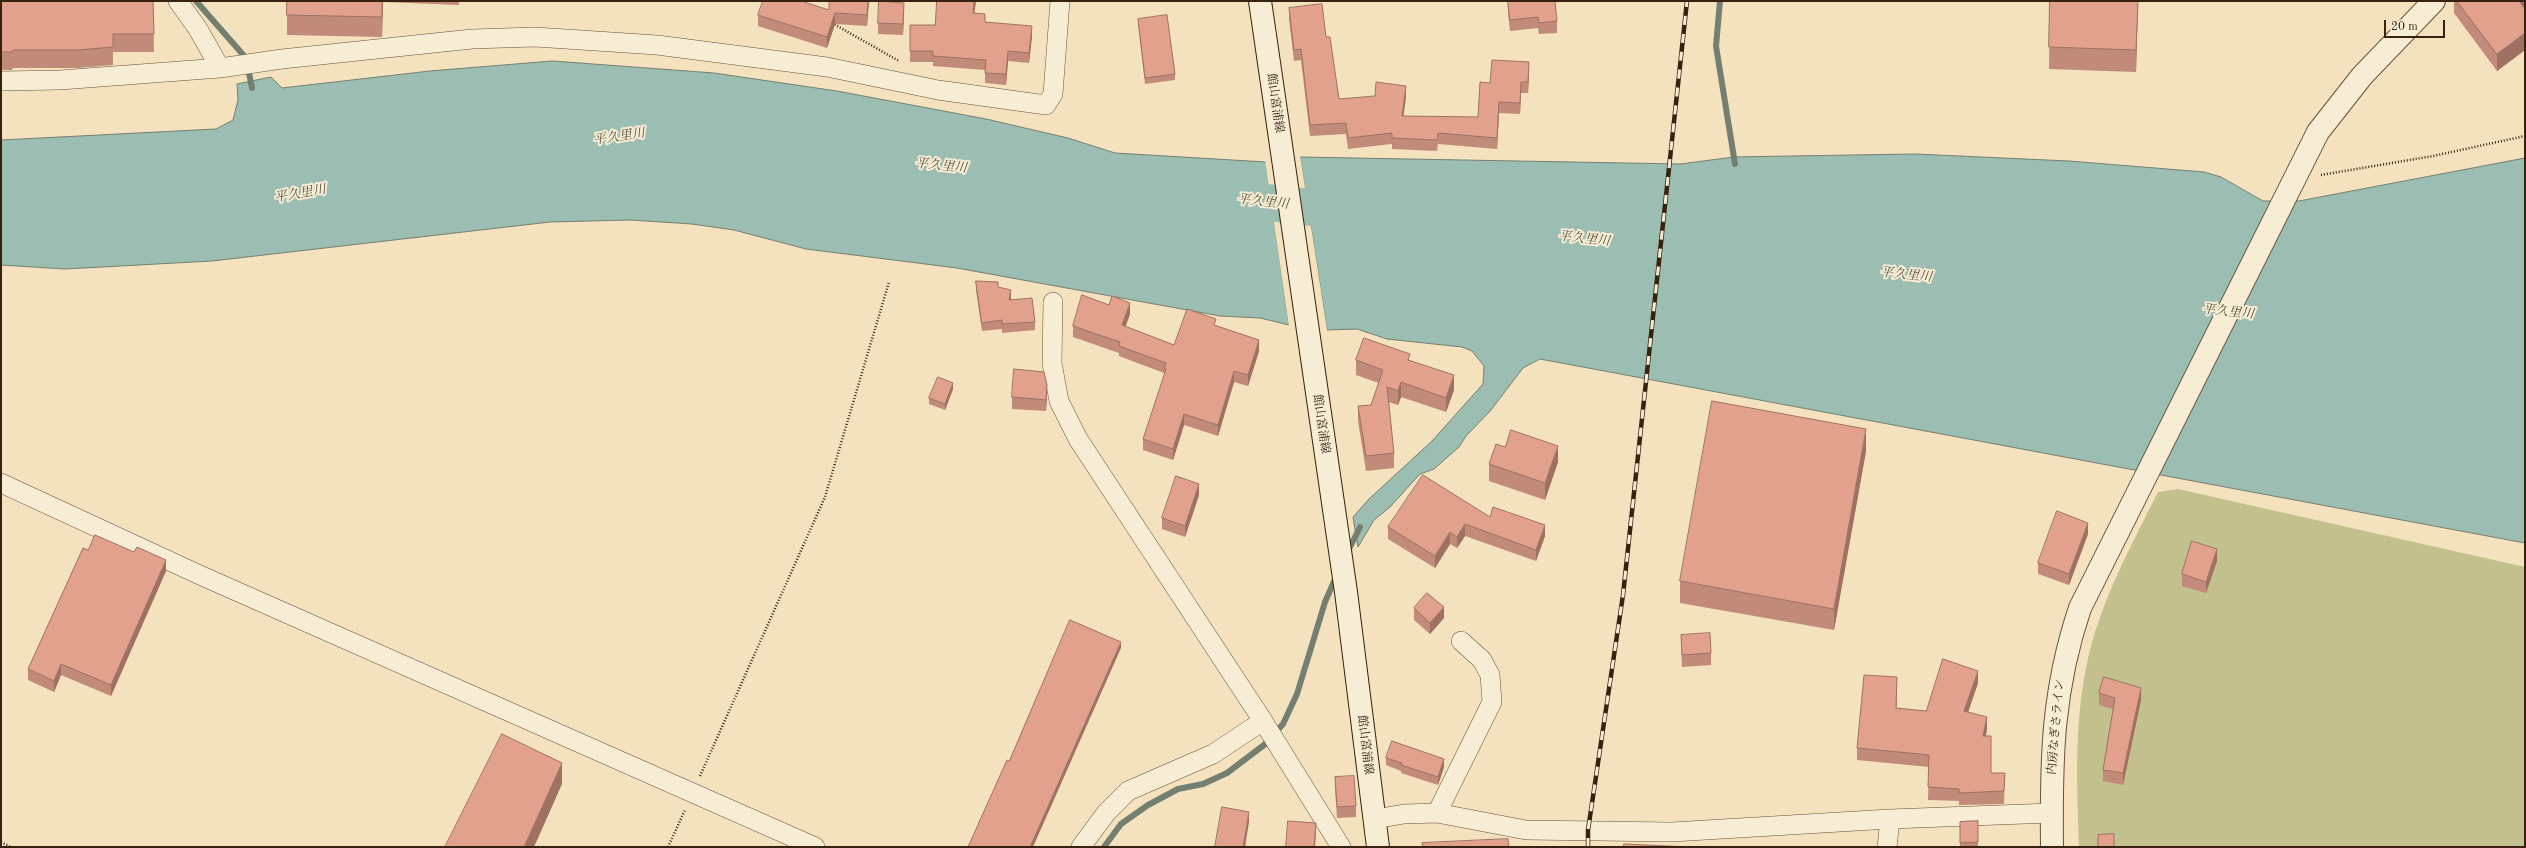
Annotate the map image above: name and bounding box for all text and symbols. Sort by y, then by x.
scale bar [2386,12,2447,38]
text: 20 m [2391,21,2418,33]
street label: 館山富浦線 [1264,72,1286,134]
water label: 平久里川 [592,126,646,148]
water label: 平久里川 [914,156,968,176]
water label: 平久里川 [273,182,327,206]
water label: 平久里川 [1236,192,1290,212]
water label: 平久里川 [1557,229,1611,249]
water label: 平久里川 [1879,265,1933,285]
water label: 平久里川 [2201,302,2255,322]
street label: 館山富浦線 [1310,393,1332,455]
street label: 内房なぎさライン [2045,679,2067,775]
street label: 館山富浦線 [1354,714,1376,776]

